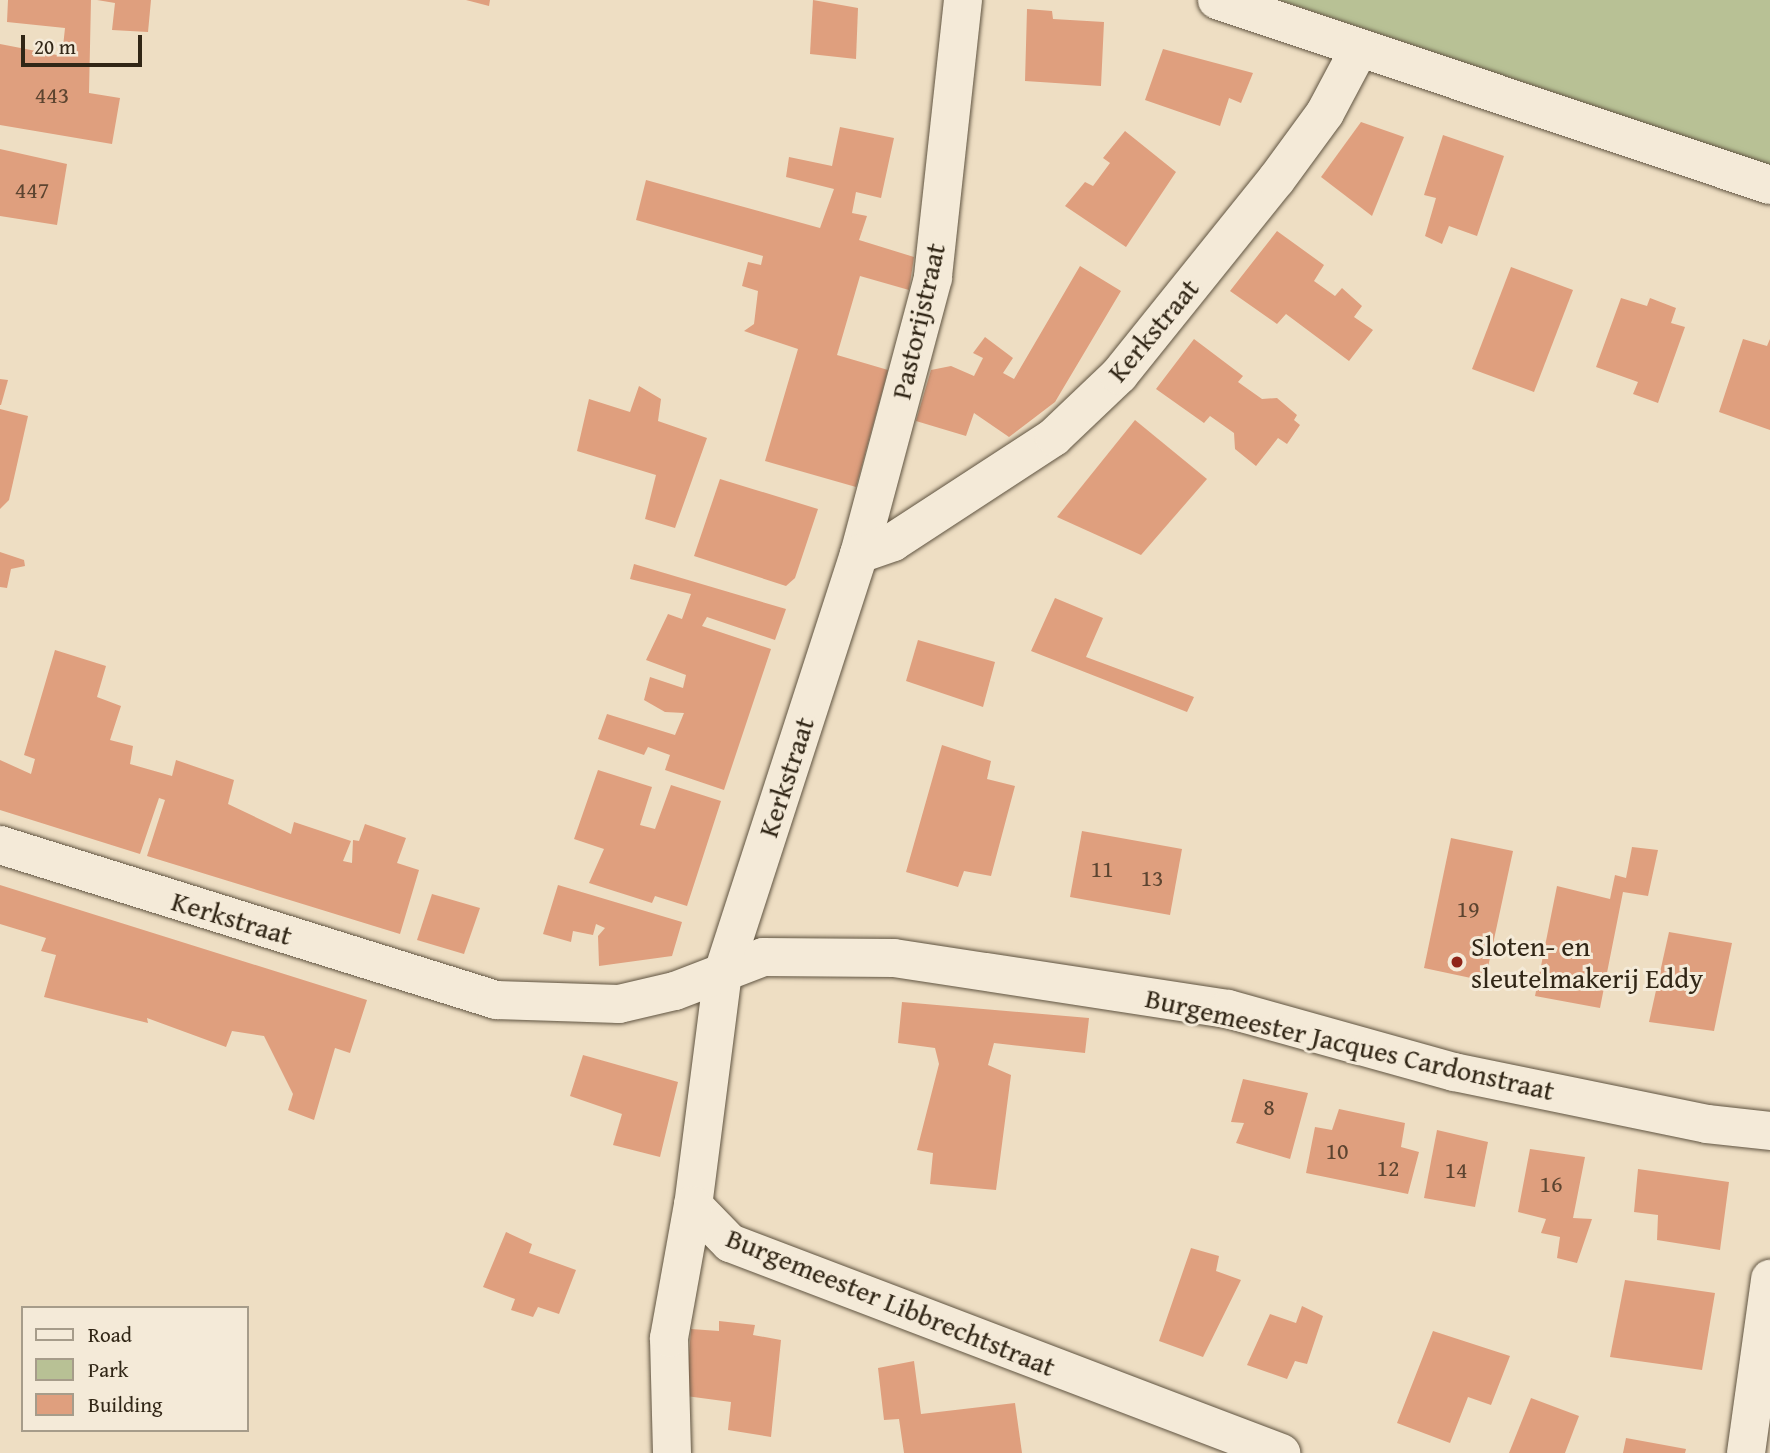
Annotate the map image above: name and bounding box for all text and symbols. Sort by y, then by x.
scale bar [24,21,145,65]
text: 20 m [34,31,76,62]
house number: 443 [35,81,69,109]
house number: 447 [15,176,49,204]
street label: Pastorijstraat [884,240,952,402]
street label: Kerkstraat [1100,272,1206,388]
street label: Kerkstraat [751,713,821,841]
house number: 11 [1090,855,1114,883]
house number: 13 [1140,864,1164,892]
street label: Kerkstraat [168,884,296,952]
house number: 19 [1456,895,1480,923]
place label: Sloten- en sleutelmakerij Eddy [1471,929,1703,995]
marker: Sloten- en sleutelmakerij Eddy [1449,954,1465,970]
street label: Burgemeester Jacques Cardonstraat [1142,981,1558,1107]
house number: 8 [1263,1093,1275,1121]
house number: 10 [1325,1137,1349,1165]
house number: 12 [1376,1154,1400,1182]
house number: 14 [1444,1156,1468,1184]
house number: 16 [1539,1170,1563,1198]
street label: Burgemeester Libbrechtstraat [722,1221,1060,1383]
legend [21,1306,248,1432]
text: Road [88,1319,132,1350]
text: Park [88,1354,129,1385]
text: Building [88,1389,162,1420]

